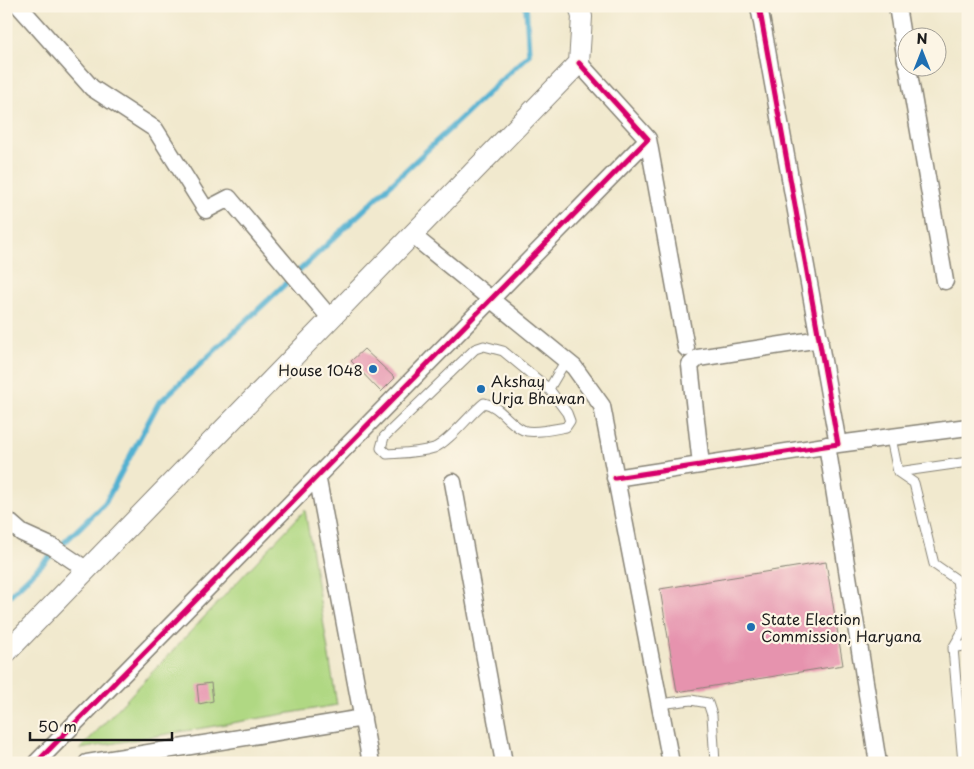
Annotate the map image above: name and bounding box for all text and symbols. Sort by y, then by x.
north arrow [896,28,946,78]
text: N [916,28,928,49]
place label: House 1048 [278,358,363,381]
marker: House 1048 [367,363,379,375]
place label: Akshay Urja Bhawan [491,369,585,409]
marker: Akshay Urja Bhawan [475,383,487,395]
place label: State Election Commission, Haryana [761,607,922,647]
marker: State Election Commission, Haryana [745,621,757,633]
scale bar [30,709,172,741]
text: 50 m [38,714,77,737]

